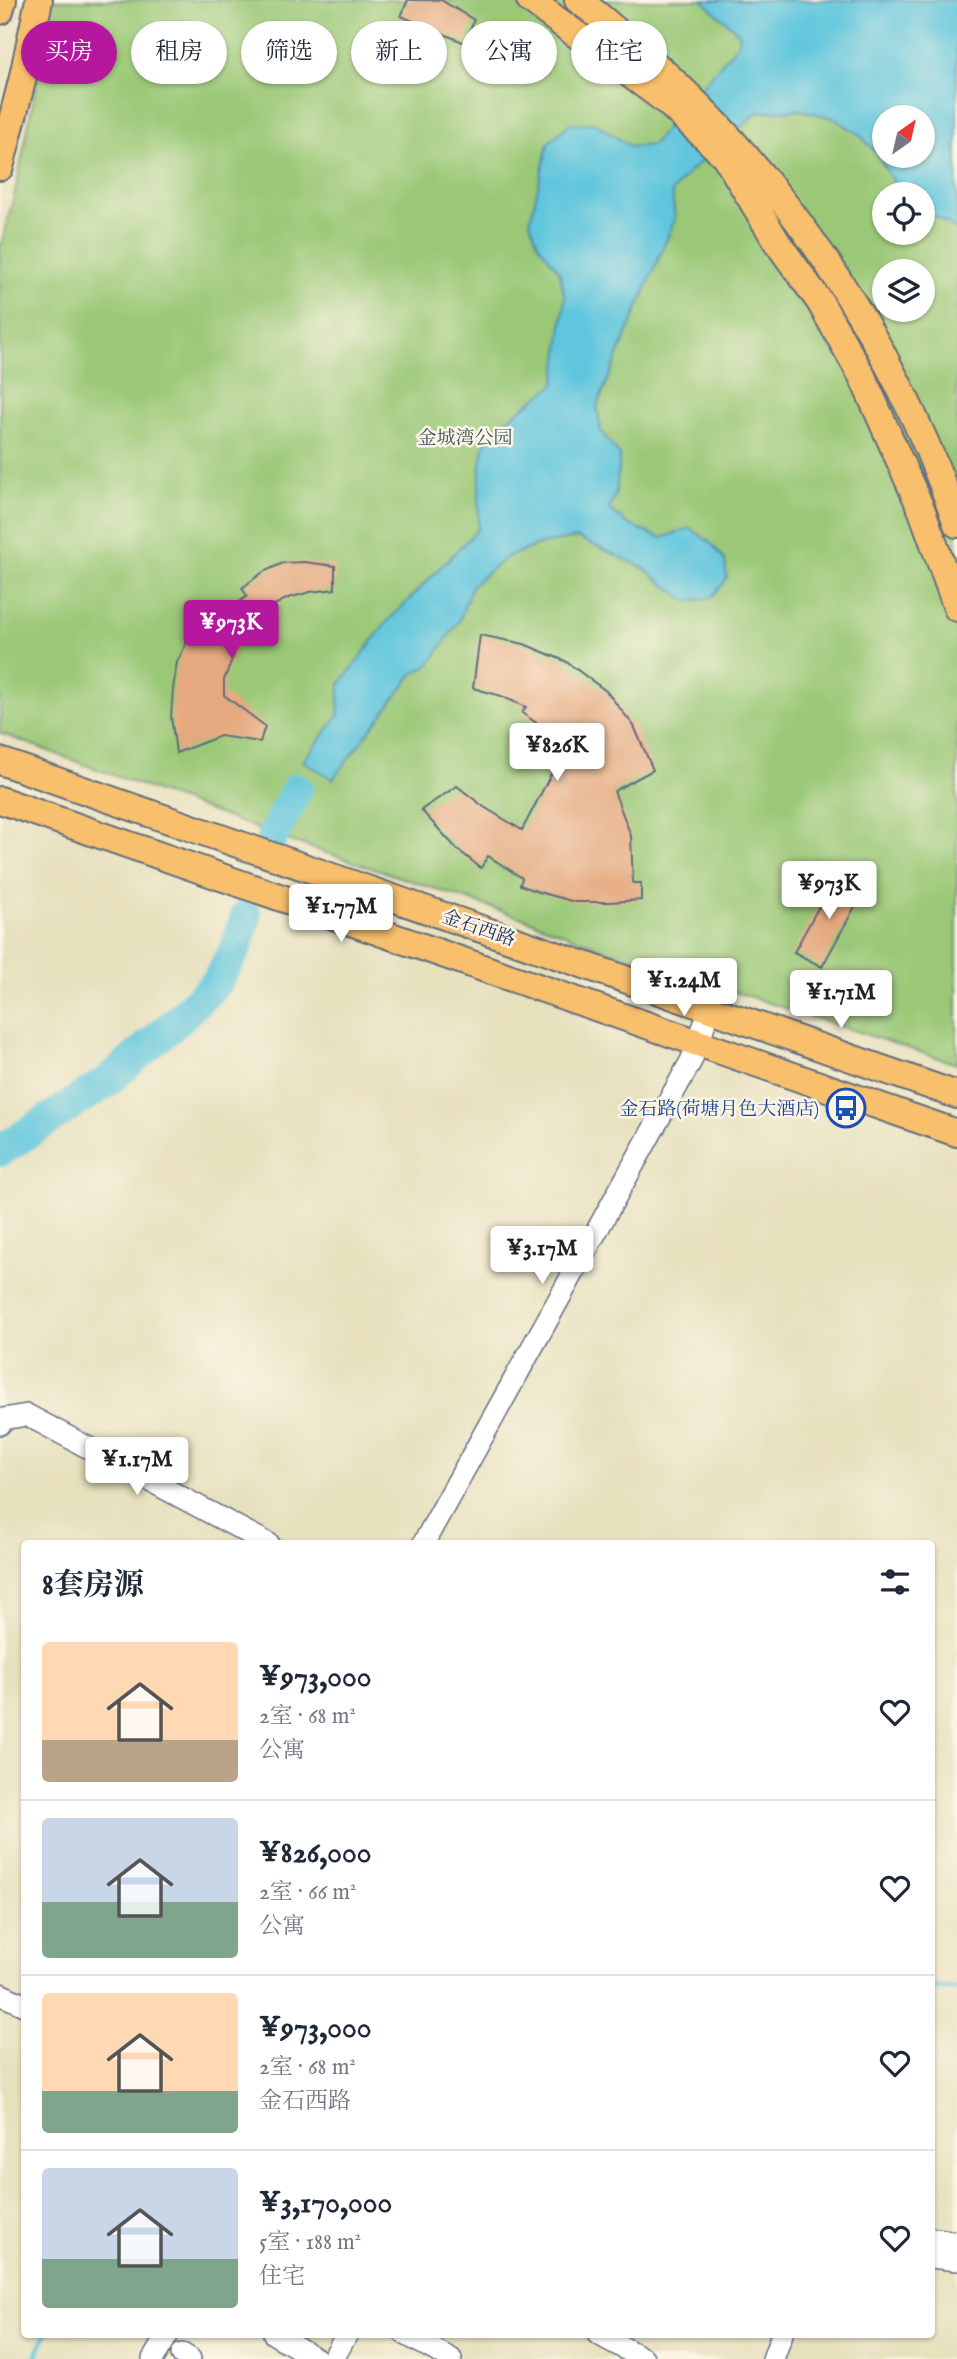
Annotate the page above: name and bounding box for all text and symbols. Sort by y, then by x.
chip: 买房 [21,21,117,84]
chip: 租房 [131,21,227,84]
chip: 筛选 [241,21,337,84]
chip: 新上 [351,21,447,84]
chip: 公寓 [461,21,557,84]
chip: 住宅 [571,21,667,84]
north arrow [872,105,934,168]
map controls [872,105,935,322]
button: locate [872,182,935,245]
button: layers [872,259,935,322]
park label: 金城湾公园 [417,427,513,451]
pin: ¥973K [182,600,280,660]
text: ¥973K [200,608,262,637]
pin: ¥826K [508,724,606,783]
text: ¥826K [526,731,588,760]
pin: ¥973K [780,862,878,921]
text: ¥973K [798,869,860,898]
pin: ¥1.77M [284,884,398,944]
text: ¥1.77M [305,892,377,921]
street label: 金石西路 [439,905,518,953]
pin: ¥1.24M [627,958,741,1018]
text: ¥1.24M [647,966,721,995]
pin: ¥1.71M [784,970,898,1030]
text: ¥1.71M [806,978,876,1007]
bus stop icon: 金石路(荷塘月色大酒店) [825,1087,867,1129]
place label: 金石路(荷塘月色大酒店) [619,1098,819,1122]
pin: ¥3.17M [485,1226,599,1286]
text: ¥3.17M [506,1234,578,1263]
pin: ¥1.17M [80,1438,194,1497]
text: ¥1.17M [101,1445,173,1474]
icon: filters [876,1563,914,1601]
text: 8套房源 [42,1567,144,1605]
text: ¥973,000 [259,1659,371,1697]
icon: home [98,1670,182,1754]
icon: heart [876,1693,914,1731]
text: 2室 · 68 m² [259,1702,356,1731]
text: 公寓 [259,1736,305,1765]
text: ¥826,000 [259,1835,372,1873]
icon: home [98,1846,182,1930]
icon: heart [876,1869,914,1907]
text: 2室 · 66 m² [259,1878,357,1907]
text: 公寓 [259,1912,305,1941]
text: ¥973,000 [259,2010,371,2048]
icon: home [98,2021,182,2105]
icon: heart [876,2044,914,2082]
text: 2室 · 68 m² [259,2053,356,2082]
text: 金石西路 [259,2087,351,2116]
text: ¥3,170,000 [259,2185,392,2223]
icon: home [98,2196,182,2280]
icon: heart [876,2219,914,2257]
text: 5室 · 188 m² [259,2228,361,2257]
text: 住宅 [259,2262,305,2291]

